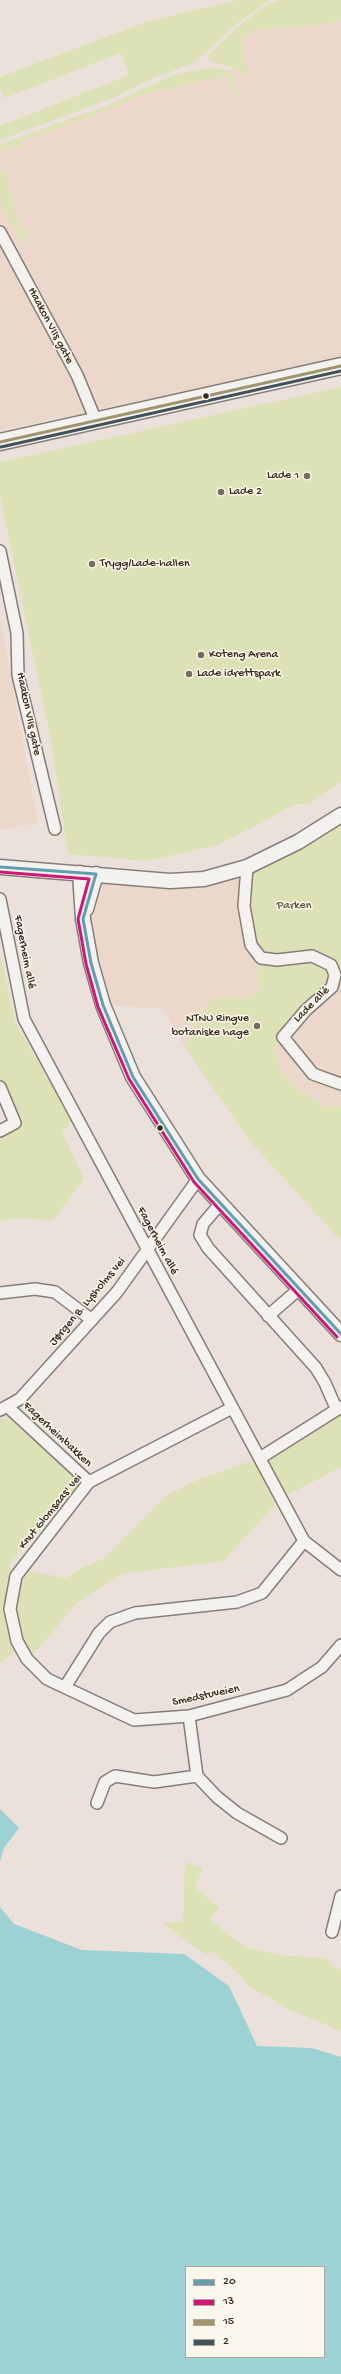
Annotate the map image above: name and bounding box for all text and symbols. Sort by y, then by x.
street label: Haakon VIIs gate [24,285,76,367]
unlabelled marker [201,391,211,401]
place label: Lade 1 [267,469,299,483]
marker: Lade 1 [302,471,312,481]
place label: Lade 2 [229,485,262,499]
marker: Lade 2 [216,487,226,497]
place label: Trygg/Lade-hallen [100,557,190,571]
marker: Trygg/Lade-hallen [87,559,97,569]
place label: Koteng Arena [209,648,278,662]
marker: Koteng Arena [196,650,206,660]
place label: Lade idrettspark [197,667,281,681]
marker: Lade idrettspark [184,669,194,679]
street label: Haakon VIIs gate [12,671,44,757]
park label: Parken [277,899,311,913]
street label: Fagerheim allé [10,914,38,990]
street label: Lade allé [291,984,333,1026]
place label: NTNU Ringve botaniske hage [172,1012,249,1040]
marker: NTNU Ringve botaniske hage [252,1021,262,1031]
unlabelled marker [155,1123,165,1133]
street label: Fagerheim allé [133,1205,181,1277]
street label: Jørgen B. Lysholms vei [47,1255,129,1349]
street label: Fagerheimbakken [19,1399,95,1471]
street label: Knut Glomsaas' vei [16,1471,86,1553]
street label: Smedstuveien [171,1682,241,1710]
legend [185,2266,325,2358]
text: 20 [223,2275,236,2289]
text: 13 [223,2295,234,2309]
text: 15 [223,2315,234,2329]
text: 2 [223,2335,229,2349]

